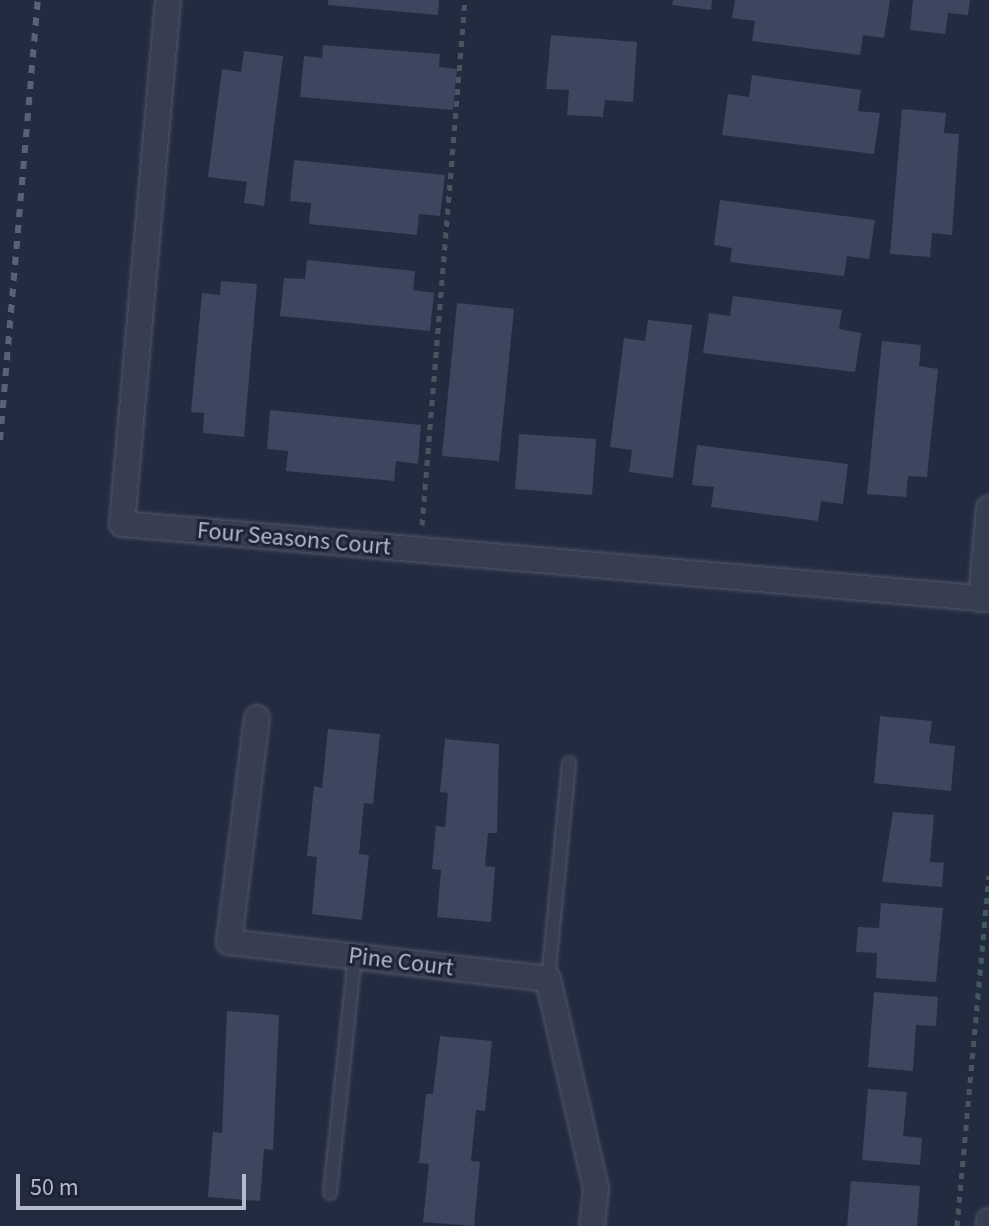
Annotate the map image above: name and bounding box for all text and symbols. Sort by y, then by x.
street label: Four Seasons Court [196,516,392,562]
street label: Pine Court [347,941,455,983]
scale bar [20,1158,250,1208]
text: 50 m [30,1170,79,1205]

